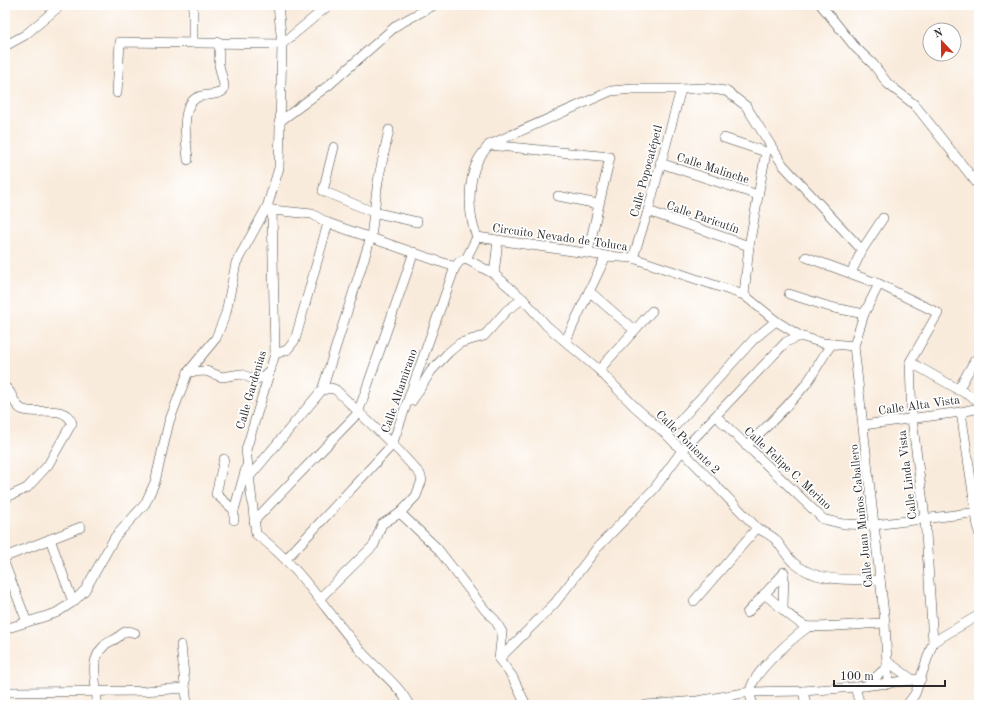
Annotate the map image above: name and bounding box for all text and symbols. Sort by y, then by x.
north arrow [922,22,962,62]
text: N [933,27,945,41]
street label: Calle Popocatépetl [629,124,665,219]
street label: Calle Malinche [675,152,751,186]
street label: Calle Paricutín [665,200,741,236]
street label: Circuito Nevado de Toluca [491,223,628,253]
street label: Calle Altamirano [380,348,420,435]
street label: Calle Gardenias [235,349,269,431]
street label: Calle Alta Vista [877,394,961,418]
street label: Calle Poniente 2 [653,409,721,477]
street label: Calle Felipe C. Merino [741,425,833,512]
street label: Calle Linda Vista [897,429,919,520]
street label: Calle Juan Muños Caballero [848,443,876,588]
scale bar [834,662,945,688]
text: 100 m [840,671,874,683]

